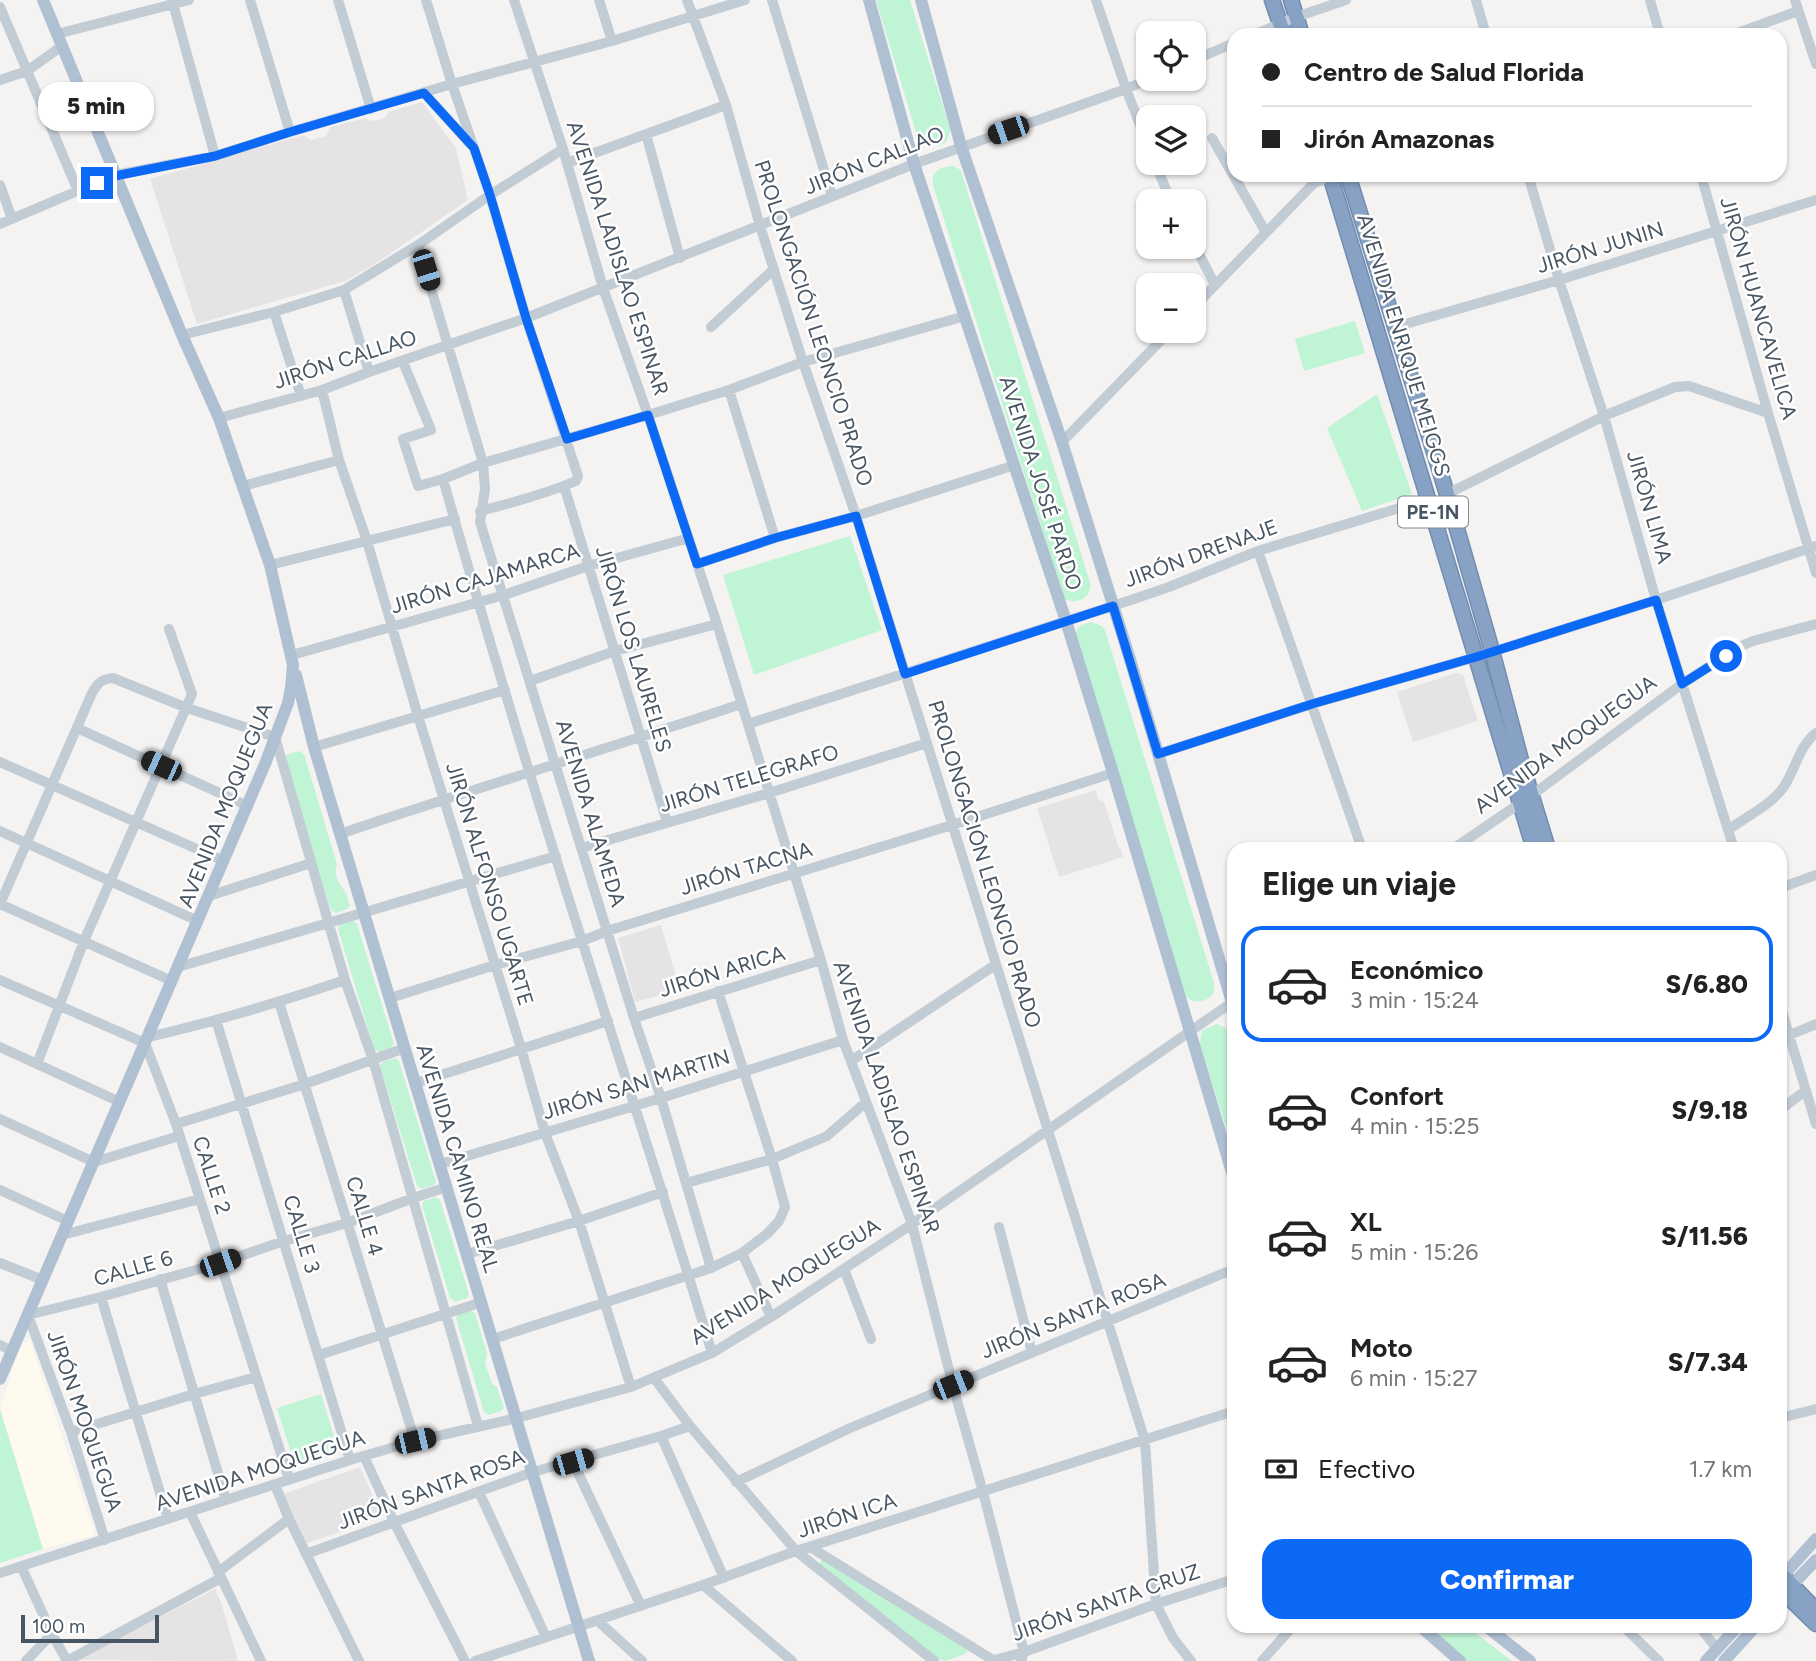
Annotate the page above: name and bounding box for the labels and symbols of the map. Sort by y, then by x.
callout: 5 min [39,82,155,130]
car [985,113,1032,147]
street label: AVENIDA LADISLAO ESPINAR [562,118,674,398]
street label: JIRÓN CALLAO [800,121,948,199]
street label: PROLONGACIÓN LEONCIO PRADO [749,157,879,489]
route end [81,167,113,199]
street label: JIRÓN HUANCAVELICA [1715,194,1803,422]
street label: AVENIDA ENRIQUE MEIGGS [1352,211,1456,479]
street label: JIRÓN JUNIN [1534,216,1666,278]
car [410,247,443,293]
street label: JIRÓN CALLAO [270,324,420,394]
street label: AVENIDA JOSÉ PARDO [995,373,1087,593]
street label: JIRÓN LIMA [1622,448,1678,566]
road number: PE-1N [1398,496,1468,527]
street label: JIRÓN DRENAJE [1121,514,1281,592]
street label: JIRÓN CAJAMARCA [388,537,582,619]
street label: JIRÓN LOS LAURELES [591,543,677,755]
route start [1710,640,1742,672]
street label: AVENIDA MOQUEGUA [1469,670,1661,818]
street label: PROLONGACIÓN LEONCIO PRADO [923,697,1047,1031]
street label: AVENIDA MOQUEGUA [172,699,278,911]
street label: AVENIDA ALAMEDA [551,716,631,910]
street label: JIRÓN TELEGRAFO [656,739,842,817]
car [138,748,185,784]
street label: JIRÓN ALFONSO UGARTE [441,759,539,1009]
street label: JIRÓN TACNA [677,836,815,900]
street label: JIRÓN ARICA [656,940,788,1002]
street label: AVENIDA LADISLAO ESPINAR [828,957,946,1237]
street label: AVENIDA CAMINO REAL [411,1041,505,1275]
street label: JIRÓN SAN MARTIN [539,1044,733,1124]
street label: CALLE 2 [188,1133,236,1217]
street label: CALLE 4 [341,1173,389,1259]
street label: CALLE 3 [278,1192,326,1276]
street label: AVENIDA MOQUEGUA [686,1212,884,1350]
street label: CALLE 6 [91,1245,175,1291]
car [197,1246,244,1280]
street label: JIRÓN SANTA ROSA [977,1267,1169,1363]
street label: JIRÓN MOQUEGUA [42,1327,128,1515]
car [930,1367,977,1403]
street label: AVENIDA MOQUEGUA [152,1424,368,1516]
car [393,1426,438,1456]
street label: JIRÓN SANTA ROSA [334,1444,528,1534]
car [550,1446,597,1478]
street label: JIRÓN ICA [794,1487,900,1543]
street label: JIRÓN SANTA CRUZ [1009,1558,1203,1646]
scale bar [21,1612,159,1644]

